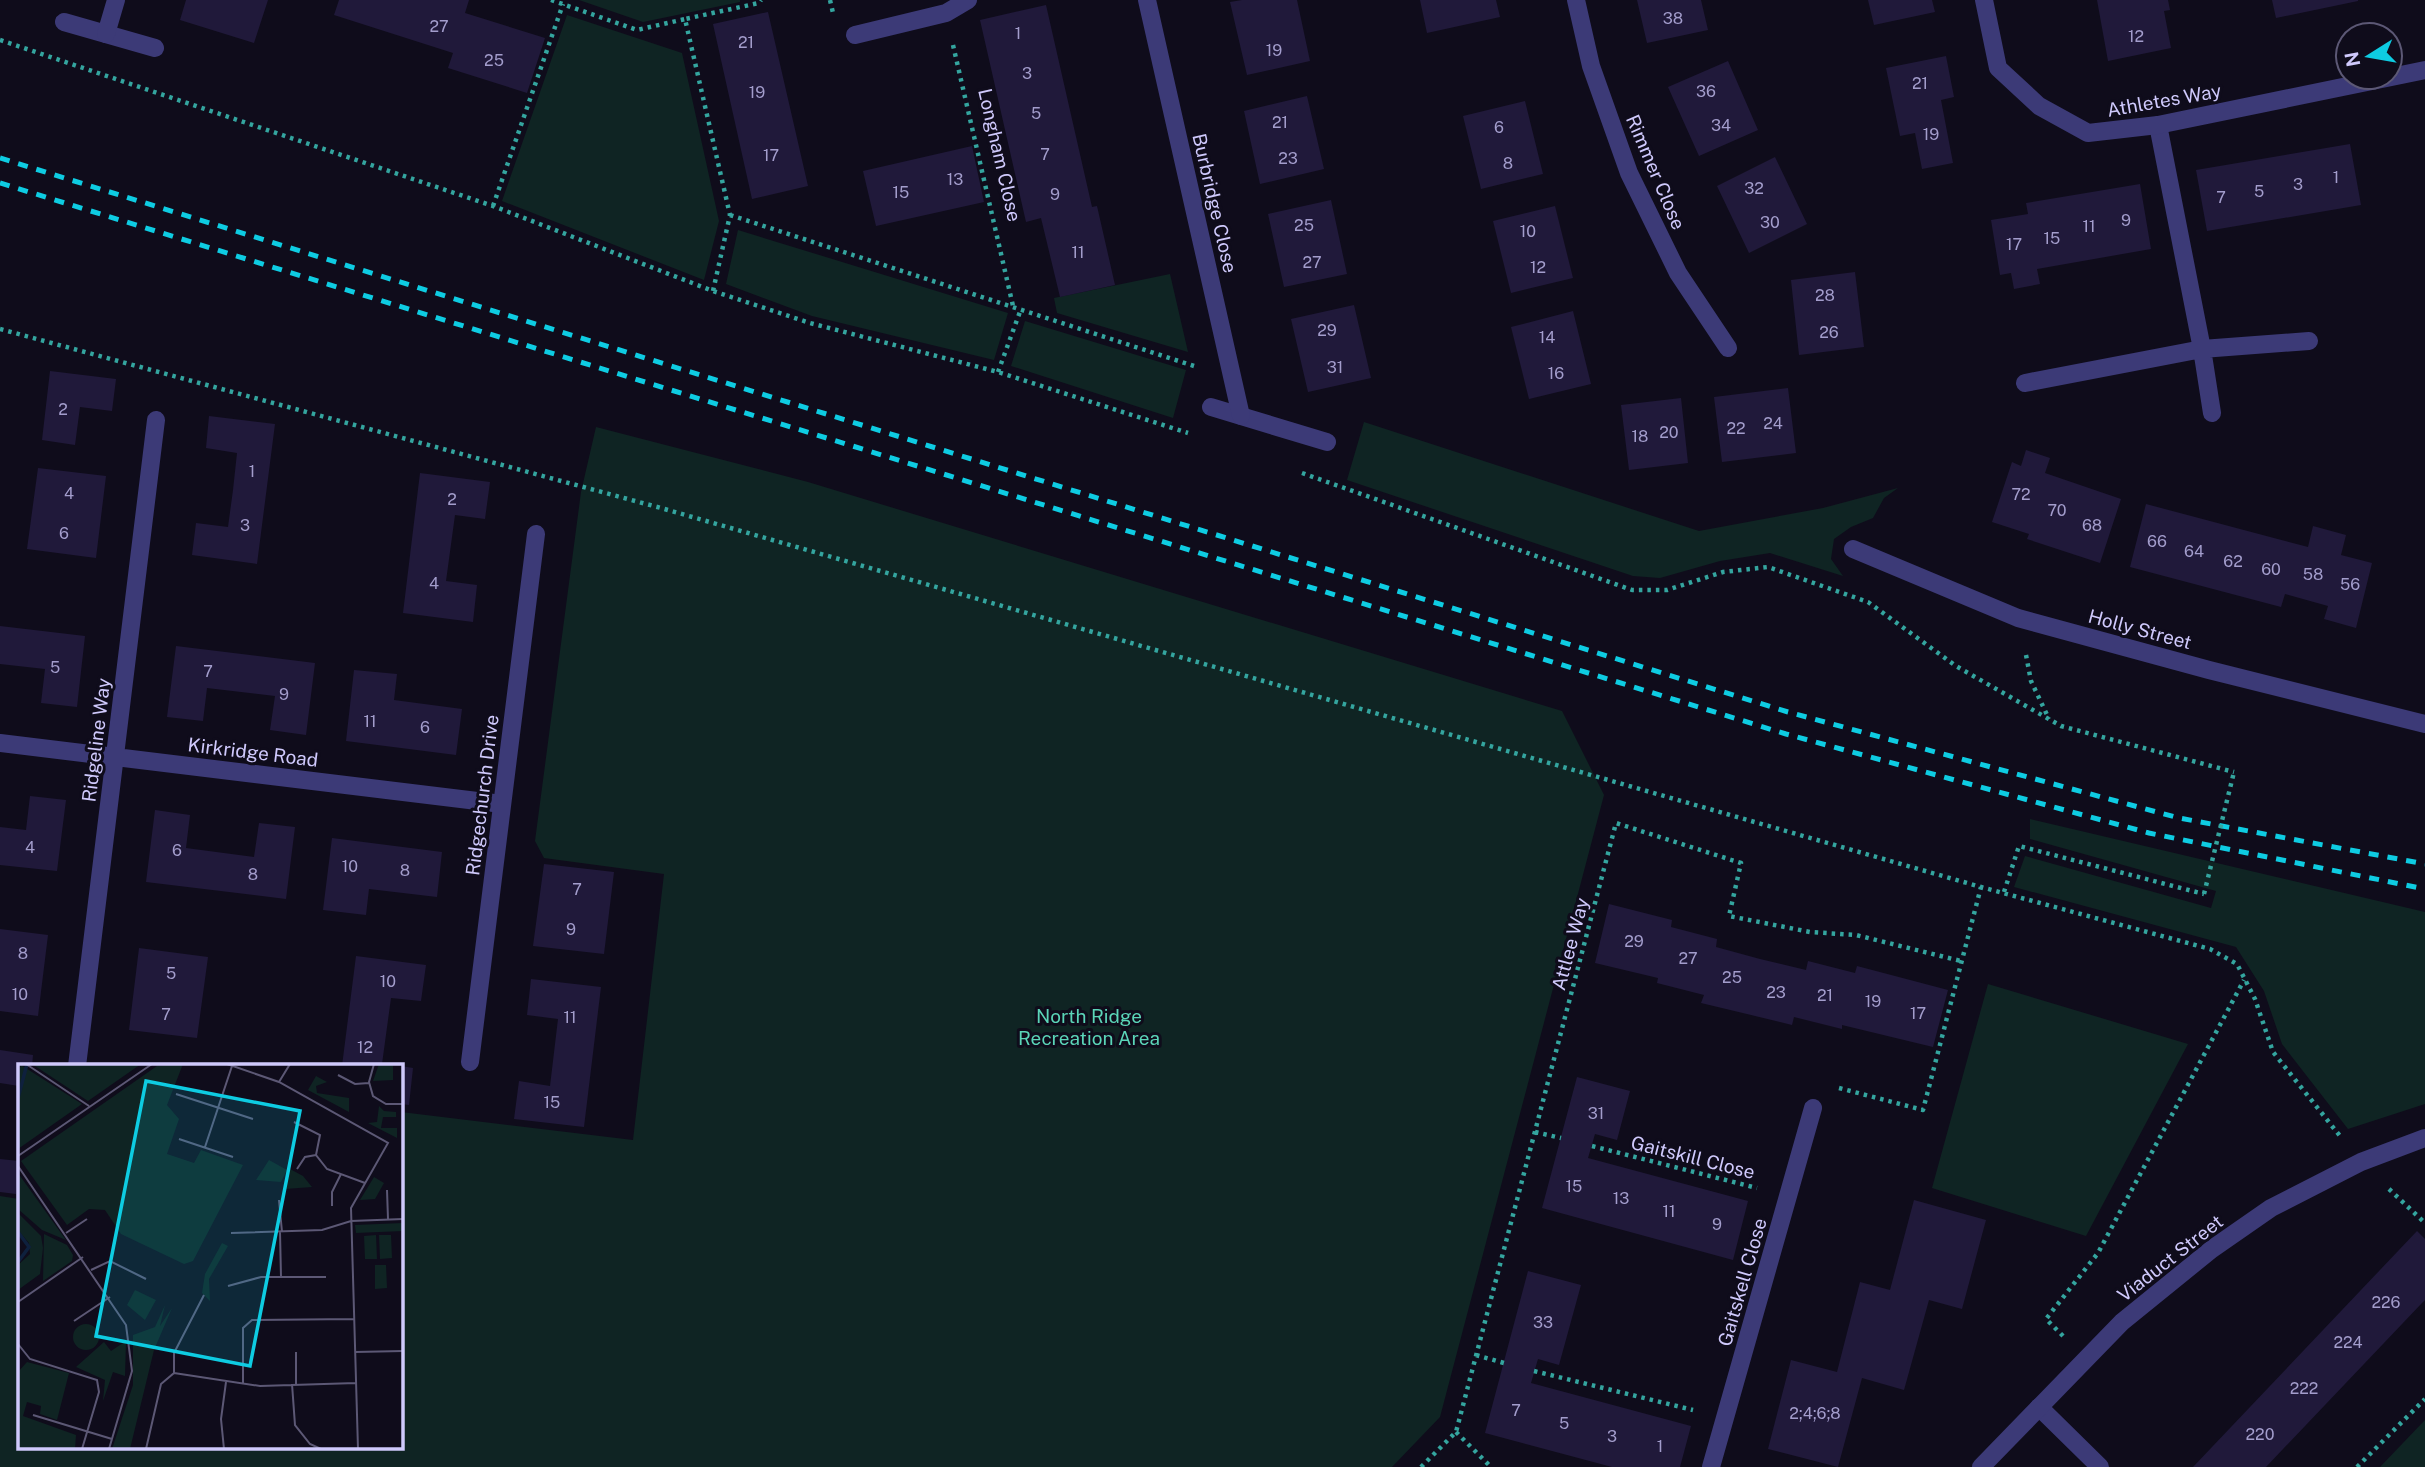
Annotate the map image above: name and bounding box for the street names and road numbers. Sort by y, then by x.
street label: Athletes Way [2105,79,2223,121]
street label: Longham Close [974,86,1026,224]
street label: Rimmer Close [1622,111,1690,233]
street label: Burbridge Close [1188,131,1242,275]
street label: Holly Street [2086,605,2194,653]
street label: Ridgeline Way [77,677,115,803]
street label: Ridgechurch Drive [461,713,503,877]
street label: Kirkridge Road [187,733,319,771]
street label: Attlee Way [1547,895,1593,993]
street label: Gaitskill Close [1629,1131,1757,1183]
street label: Viaduct Street [2113,1210,2227,1306]
street label: Gaitskell Close [1713,1215,1771,1349]

